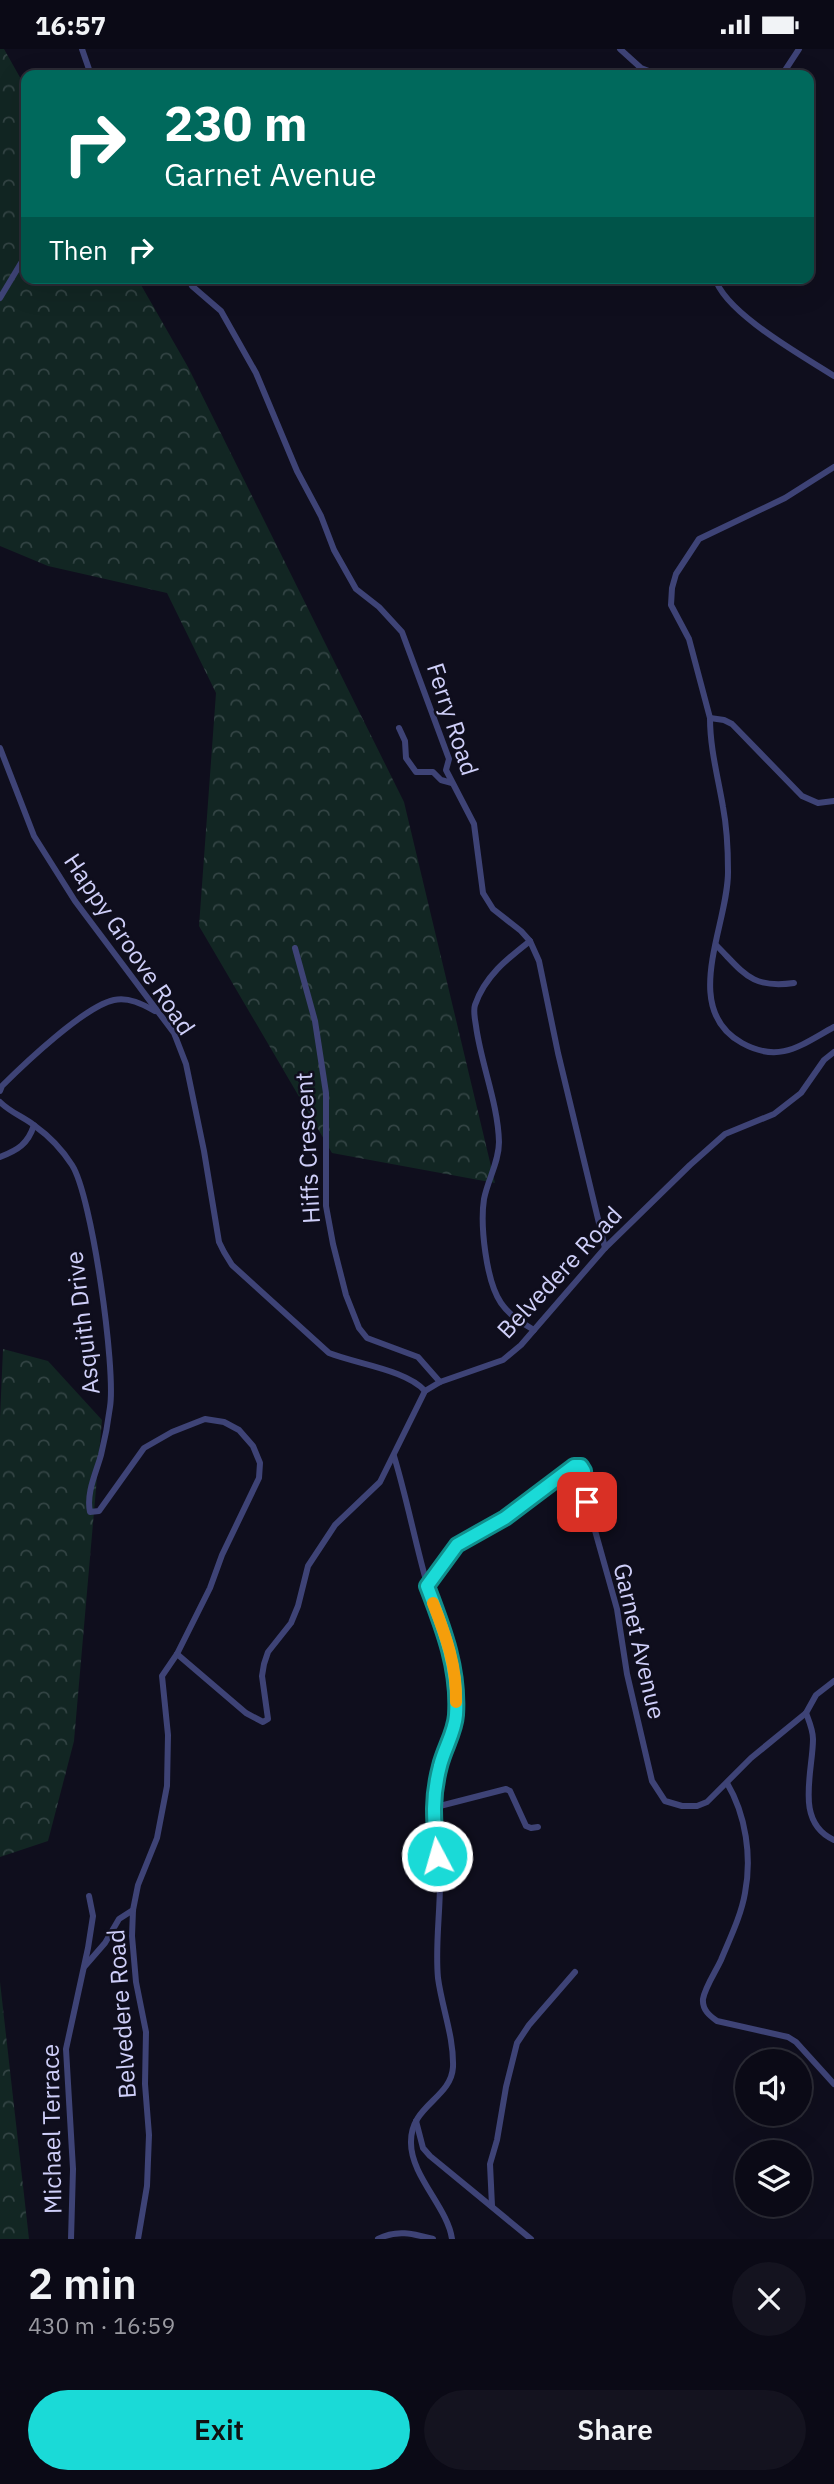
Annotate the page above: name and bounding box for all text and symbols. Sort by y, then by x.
text: 16:57 [35,8,106,42]
text: 230 m [164,91,308,154]
icon: right [49,98,140,189]
text: Garnet Avenue [164,153,376,195]
icon: right [122,231,160,269]
text: Then [49,233,108,267]
street label: Ferry Road [420,659,486,779]
street label: Happy Groove Road [57,847,203,1041]
street label: Hiffs Crescent [287,1072,327,1224]
street label: Belvedere Road [489,1199,629,1345]
street label: Asquith Drive [57,1250,107,1396]
pin [557,1472,617,1532]
icon: arrive [568,1483,606,1521]
street label: Garnet Avenue [606,1560,674,1722]
position arrow [400,1819,474,1893]
street label: Belvedere Road [99,1928,143,2100]
street label: Michael Terrace [34,2044,68,2214]
map controls [735,2049,812,2217]
button: sound [735,2049,812,2126]
button: layers [735,2140,812,2217]
text: 2 min [28,2256,137,2311]
button: close [732,2262,806,2336]
text: 430 m · 16:59 [28,2310,175,2340]
button: Exit [28,2390,410,2470]
button: Share [424,2390,806,2470]

